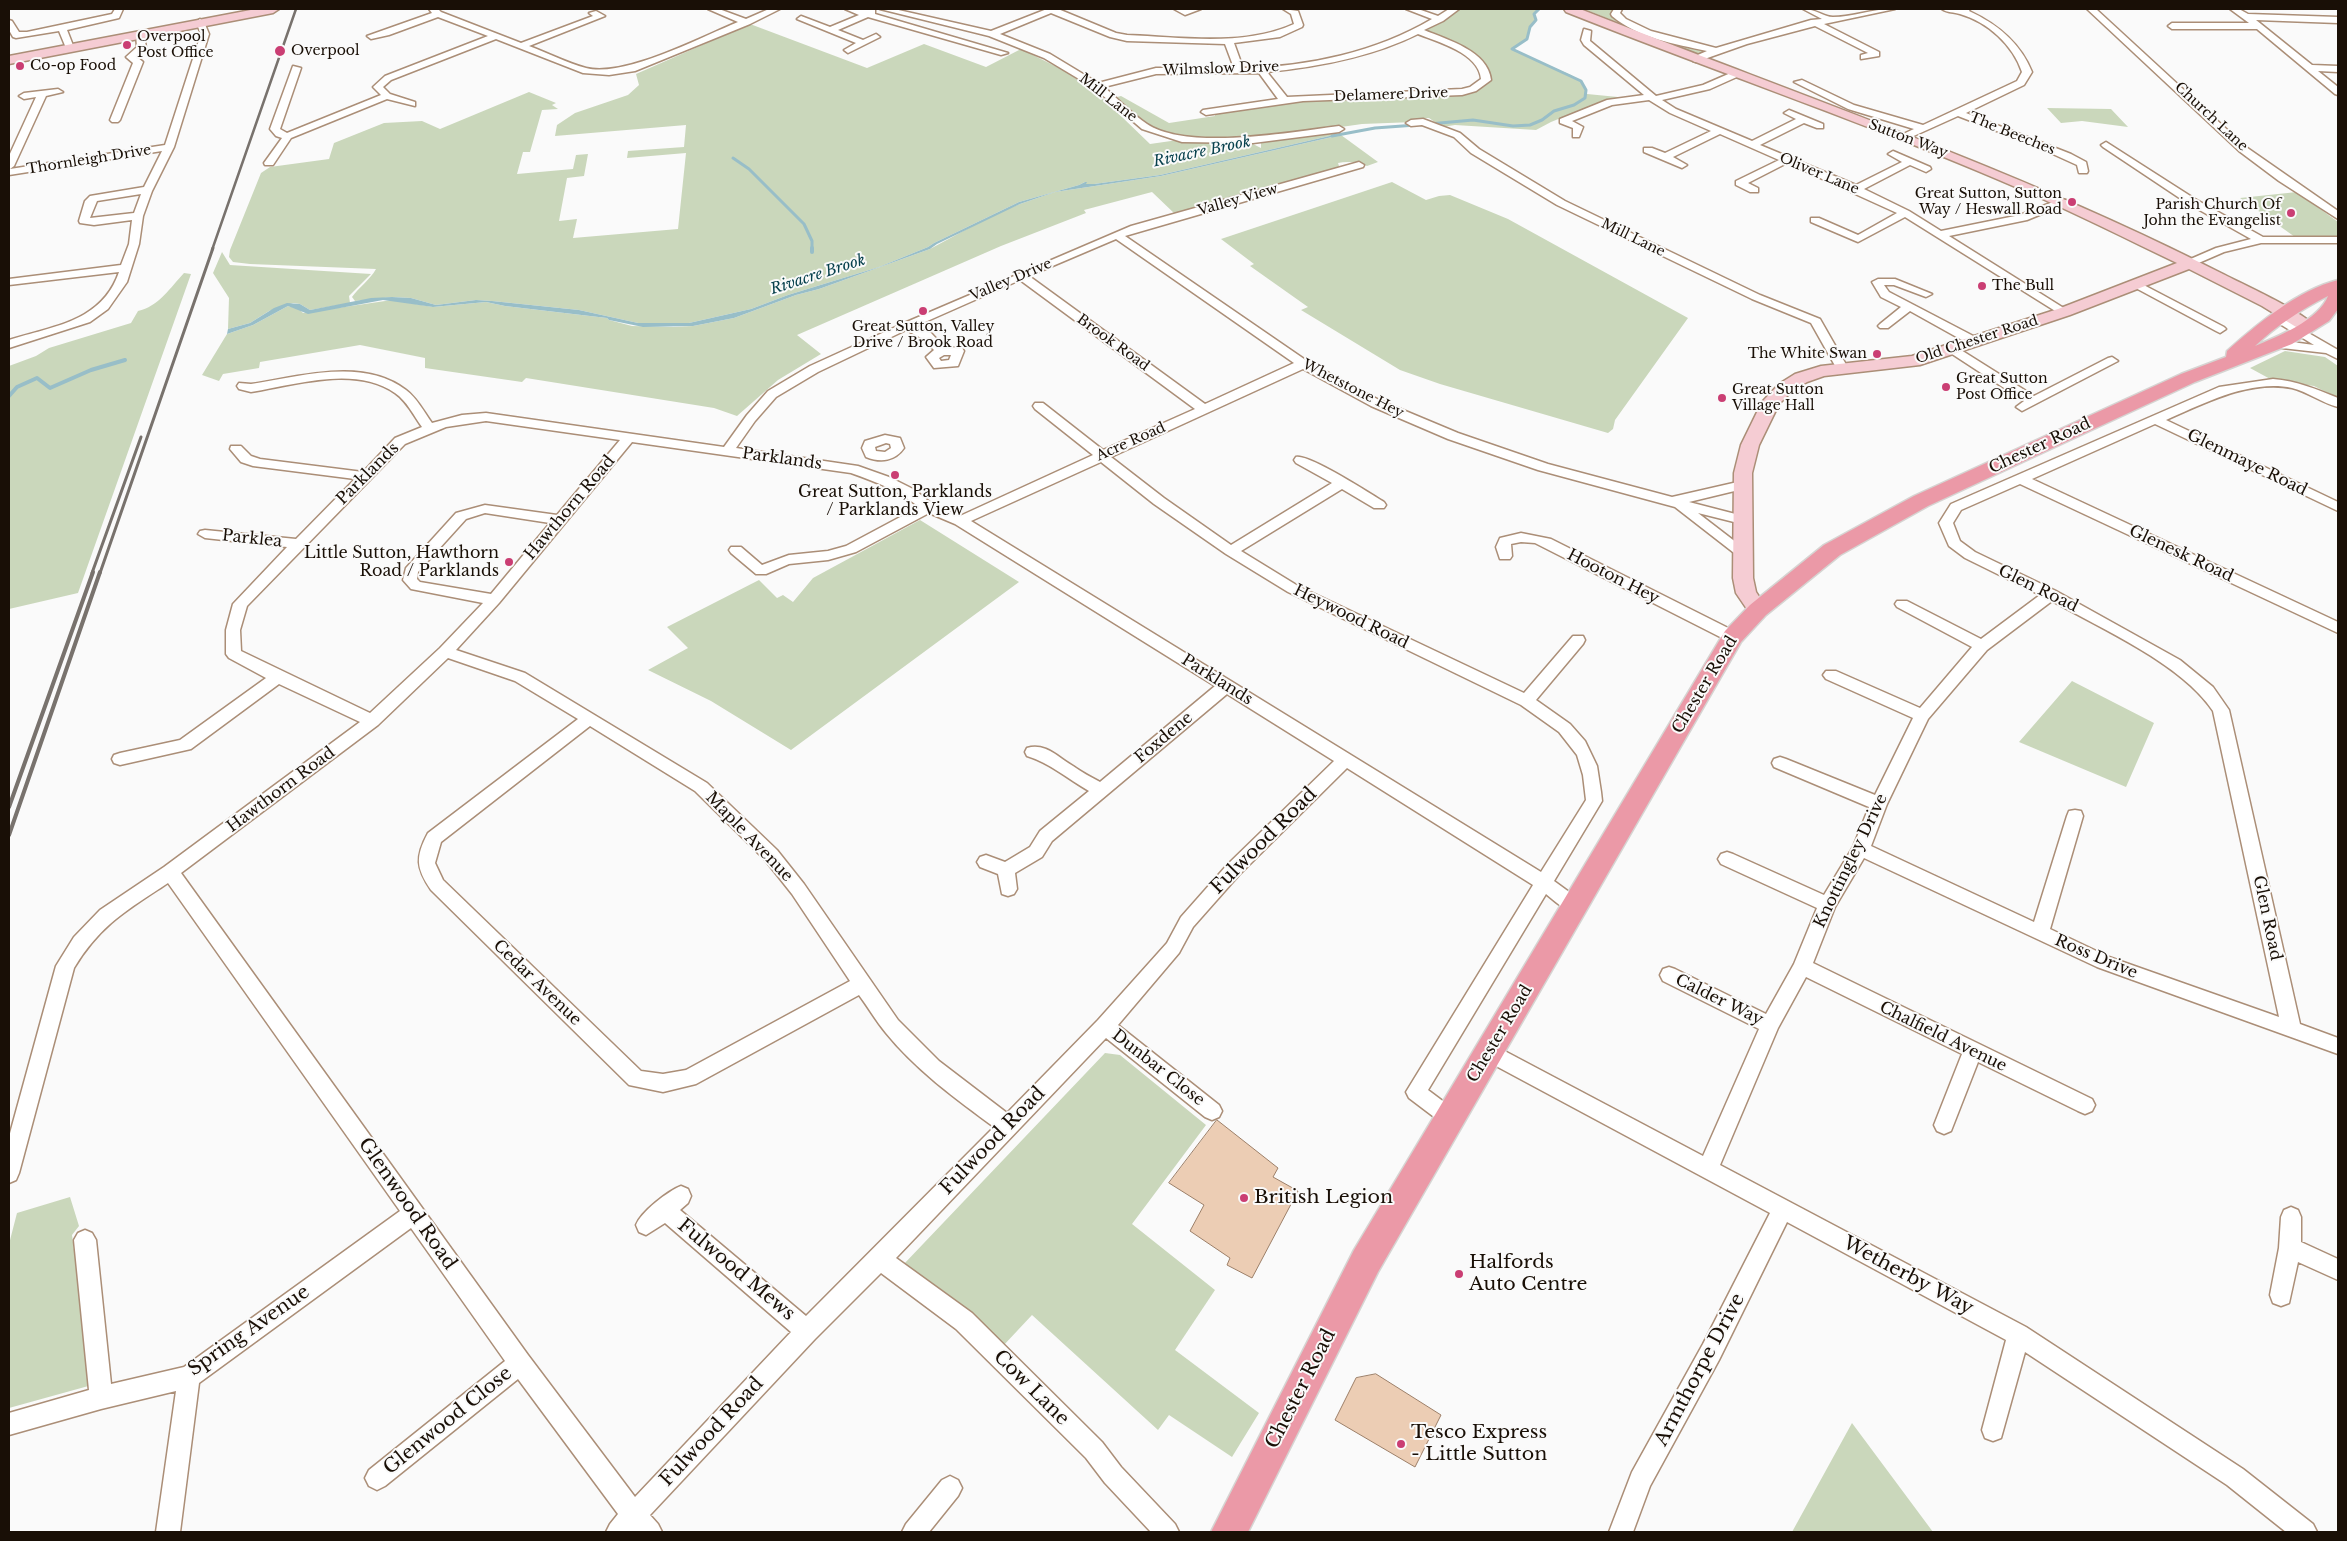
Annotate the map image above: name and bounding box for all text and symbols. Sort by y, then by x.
place label: Overpool Post Office [137,29,213,62]
marker: Overpool Post Office [121,39,133,51]
place label: Overpool [291,43,360,59]
marker: Overpool [273,44,287,58]
place label: Co-op Food [30,58,116,74]
street label: Wilmslow Drive [1163,59,1279,79]
marker: Co-op Food [14,60,26,72]
street label: Mill Lane [1076,70,1140,126]
street label: Church Lane [2171,79,2251,155]
street label: Delamere Drive [1334,85,1448,105]
street label: The Beeches [1967,109,2057,159]
street label: Sutton Way [1866,116,1950,162]
water label: Rivacre Brook [1152,133,1252,171]
street label: Thornleigh Drive [26,142,152,178]
street label: Oliver Lane [1777,150,1861,198]
street label: Valley View [1196,181,1280,219]
place label: Great Sutton, Sutton Way / Heswall Road [1915,186,2062,218]
marker: Great Sutton, Sutton Way / Heswall Road [2066,196,2078,208]
place label: Parish Church Of John the Evangelist [2143,197,2281,230]
marker: Parish Church Of John the Evangelist [2285,207,2297,219]
street label: Mill Lane [1598,215,1668,261]
water label: Rivacre Brook [768,251,868,299]
street label: Valley Drive [968,255,1054,305]
place label: The Bull [1992,278,2054,294]
marker: The Bull [1976,280,1988,292]
marker: Great Sutton, Valley Drive / Brook Road [917,305,929,317]
street label: Brook Road [1073,311,1153,375]
street label: Old Chester Road [1914,312,2040,368]
place label: Great Sutton, Valley Drive / Brook Road [852,319,994,352]
place label: The White Swan [1748,346,1867,362]
marker: The White Swan [1871,348,1883,360]
street label: Whetstone Hey [1299,356,1407,422]
place label: Great Sutton Post Office [1956,371,2048,404]
marker: Great Sutton Post Office [1940,381,1952,393]
place label: Great Sutton Village Hall [1732,382,1824,414]
marker: Great Sutton Village Hall [1716,392,1728,404]
street label: Chester Road [1986,414,2094,478]
street label: Acre Road [1094,419,1168,465]
street label: Glenmaye Road [2184,426,2310,500]
street label: Parklands [333,439,403,509]
street label: Parklands [741,444,823,474]
street label: Hawthorn Road [521,452,619,564]
marker: Great Sutton, Parklands / Parklands View [889,469,901,481]
place label: Great Sutton, Parklands / Parklands View [798,482,992,520]
street label: Glenesk Road [2126,521,2236,587]
street label: Parklea [221,526,283,552]
place label: Little Sutton, Hawthorn Road / Parklands [304,543,499,581]
street label: Hooton Hey [1564,546,1662,608]
marker: Little Sutton, Hawthorn Road / Parklands [503,556,515,568]
street label: Glen Road [1995,561,2081,617]
street label: Heywood Road [1290,581,1412,653]
street label: Chester Road [1668,633,1742,737]
street label: Parklands [1178,651,1256,709]
street label: Foxdene [1131,708,1197,768]
street label: Hawthorn Road [223,743,339,837]
street label: Fulwood Road [1206,783,1322,899]
street label: Maple Avenue [701,788,797,886]
street label: Knottingley Drive [1810,791,1892,931]
street label: Glen Road [2249,874,2285,962]
street label: Ross Drive [2052,931,2140,983]
street label: Cedar Avenue [489,936,585,1030]
street label: Calder Way [1672,970,1766,1030]
street label: Chester Road [1463,982,1537,1086]
street label: Chalfield Avenue [1876,998,2010,1076]
street label: Dunbar Close [1108,1026,1208,1110]
street label: Fulwood Road [936,1082,1050,1200]
street label: Glenwood Road [353,1134,461,1274]
place label: British Legion [1254,1187,1393,1209]
marker: British Legion [1238,1192,1250,1204]
street label: Fulwood Mews [673,1214,799,1326]
street label: Wetherby Way [1839,1232,1977,1320]
place label: Halfords Auto Centre [1469,1252,1587,1296]
marker: Halfords Auto Centre [1453,1268,1465,1280]
street label: Spring Avenue [184,1281,314,1381]
street label: Armthorpe Drive [1650,1290,1750,1450]
street label: Chester Road [1261,1325,1341,1453]
street label: Cow Lane [989,1346,1073,1430]
street label: Glenwood Close [379,1362,517,1480]
street label: Fulwood Road [656,1373,768,1491]
place label: Tesco Express - Little Sutton [1411,1422,1547,1466]
marker: Tesco Express - Little Sutton [1395,1438,1407,1450]

